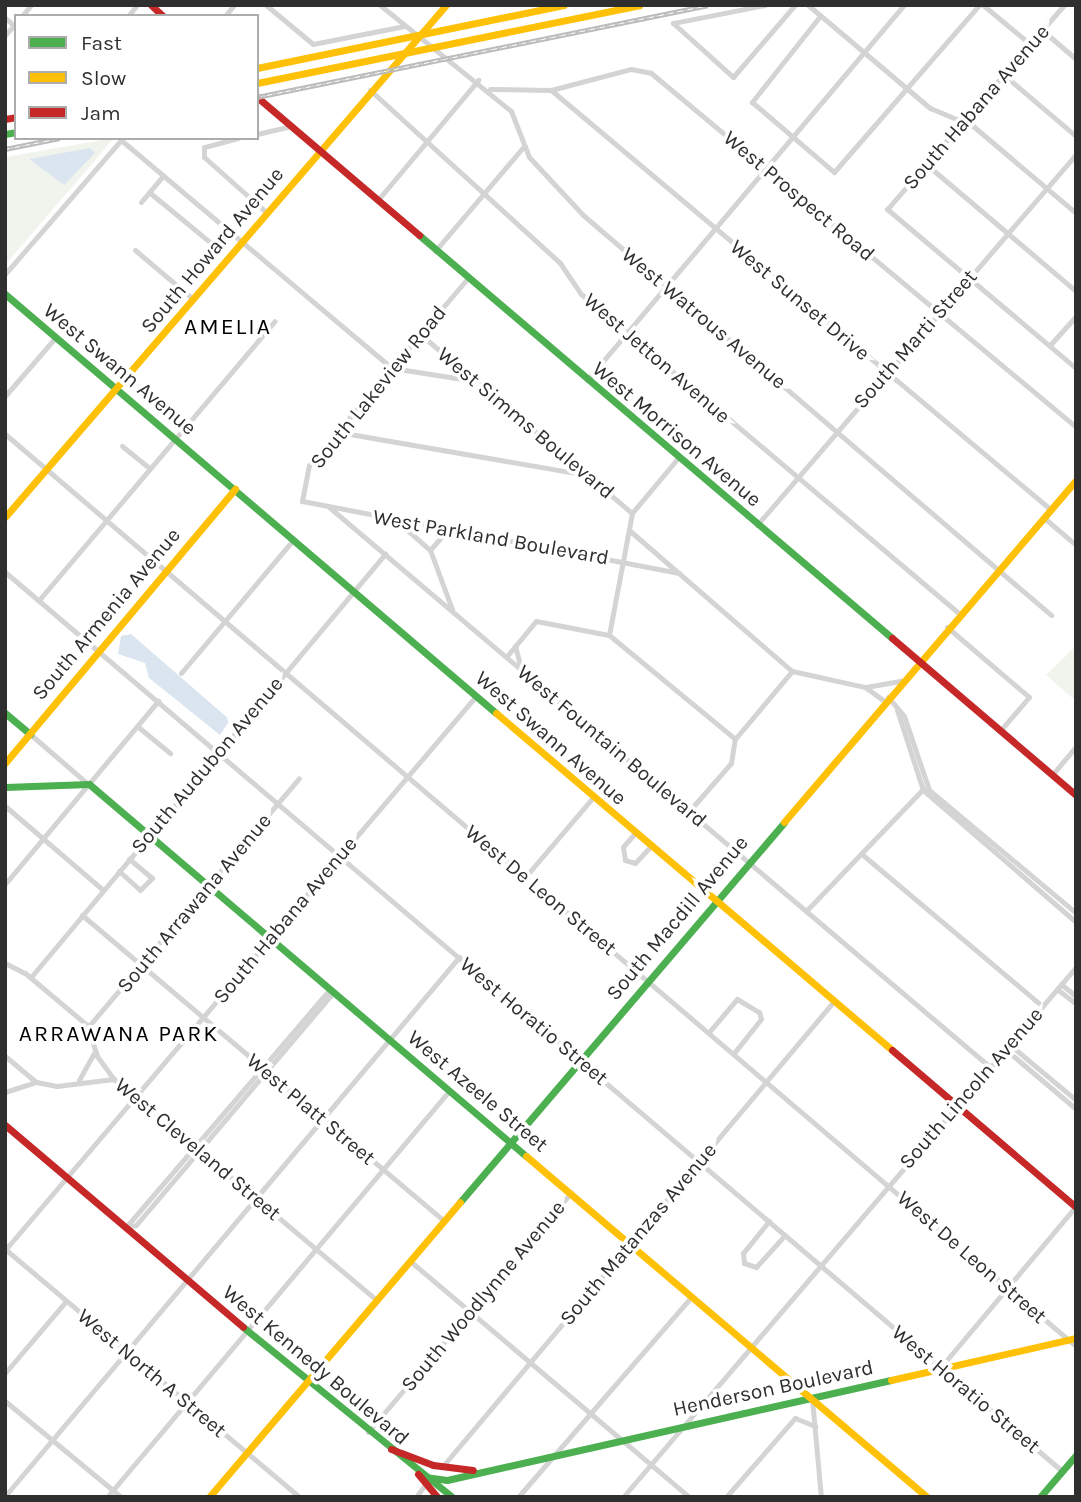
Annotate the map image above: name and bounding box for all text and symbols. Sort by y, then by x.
legend [14,14,259,140]
street label: South Habana Avenue [897,19,1055,195]
text: Fast [81,31,122,55]
text: Slow [81,66,126,90]
text: Jam [81,101,121,125]
street label: West Prospect Road [718,125,880,267]
street label: South Howard Avenue [135,162,289,338]
street label: West Sunset Drive [725,234,875,366]
street label: West Watrous Avenue [617,242,791,394]
street label: South Marti Street [848,264,982,414]
street label: West Jetton Avenue [579,287,735,429]
street label: West Swann Avenue [38,298,202,440]
street label: South Lakeview Road [304,300,452,474]
district label: AMELIA [185,313,271,341]
street label: West Simms Boulevard [432,342,620,504]
street label: West Morrison Avenue [587,356,767,512]
street label: West Parkland Boulevard [371,504,611,570]
street label: South Armenia Avenue [27,523,185,705]
street label: West Fountain Boulevard [512,659,712,833]
street label: West Swann Avenue [470,666,632,810]
street label: South Audubon Avenue [126,671,288,859]
street label: South Arrawana Avenue [112,808,276,998]
street label: West De Leon Street [460,819,622,961]
street label: South Habana Avenue [208,831,362,1009]
street label: South Macdill Avenue [601,831,753,1005]
street label: West Horatio Street [455,952,613,1090]
street label: South Lincoln Avenue [894,1002,1048,1174]
district label: ARRAWANA PARK [20,1020,218,1048]
street label: West Azeele Street [403,1025,553,1157]
street label: West Platt Street [242,1048,380,1170]
street label: West Cleveland Street [110,1072,286,1226]
street label: South Matanzas Avenue [554,1138,722,1330]
street label: West De Leon Street [892,1185,1052,1329]
street label: South Woodlynne Avenue [396,1195,570,1397]
street label: West Kennedy Boulevard [218,1280,414,1450]
street label: West North A Street [72,1303,232,1443]
street label: West Horatio Street [887,1320,1045,1458]
street label: Henderson Boulevard [670,1354,876,1422]

